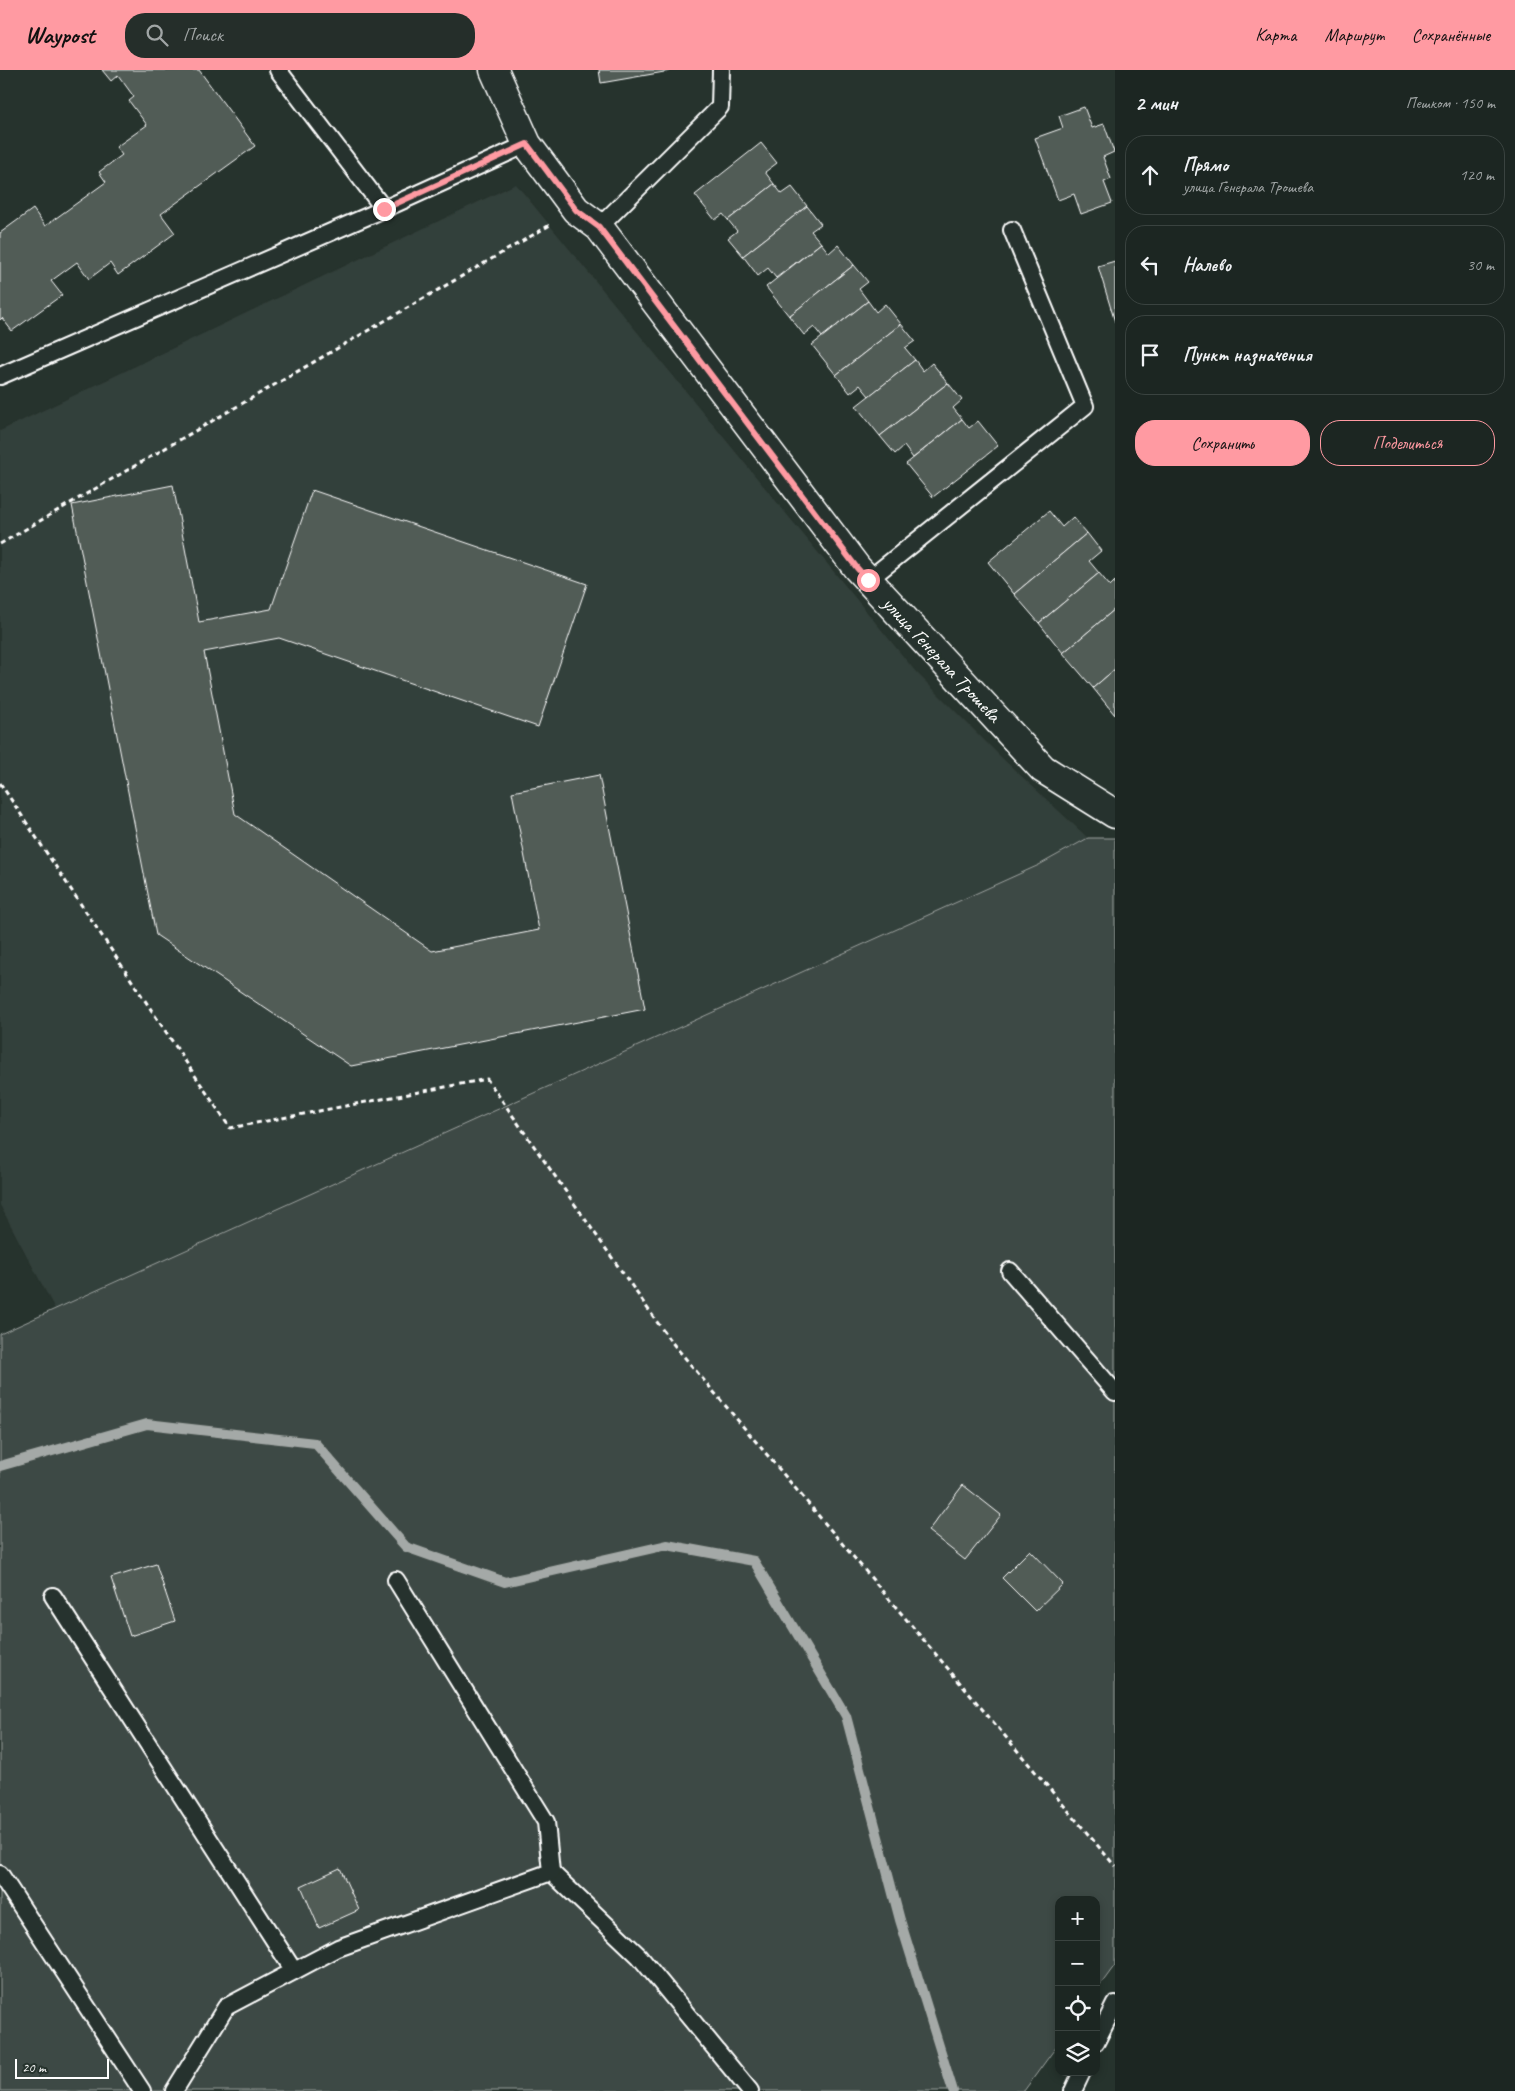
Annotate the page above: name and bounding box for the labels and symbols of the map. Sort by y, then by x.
route end [373,198,396,221]
route start [857,569,880,592]
street label: улица Генерала Трошева [876,591,1007,728]
scale bar [15,2056,109,2079]

